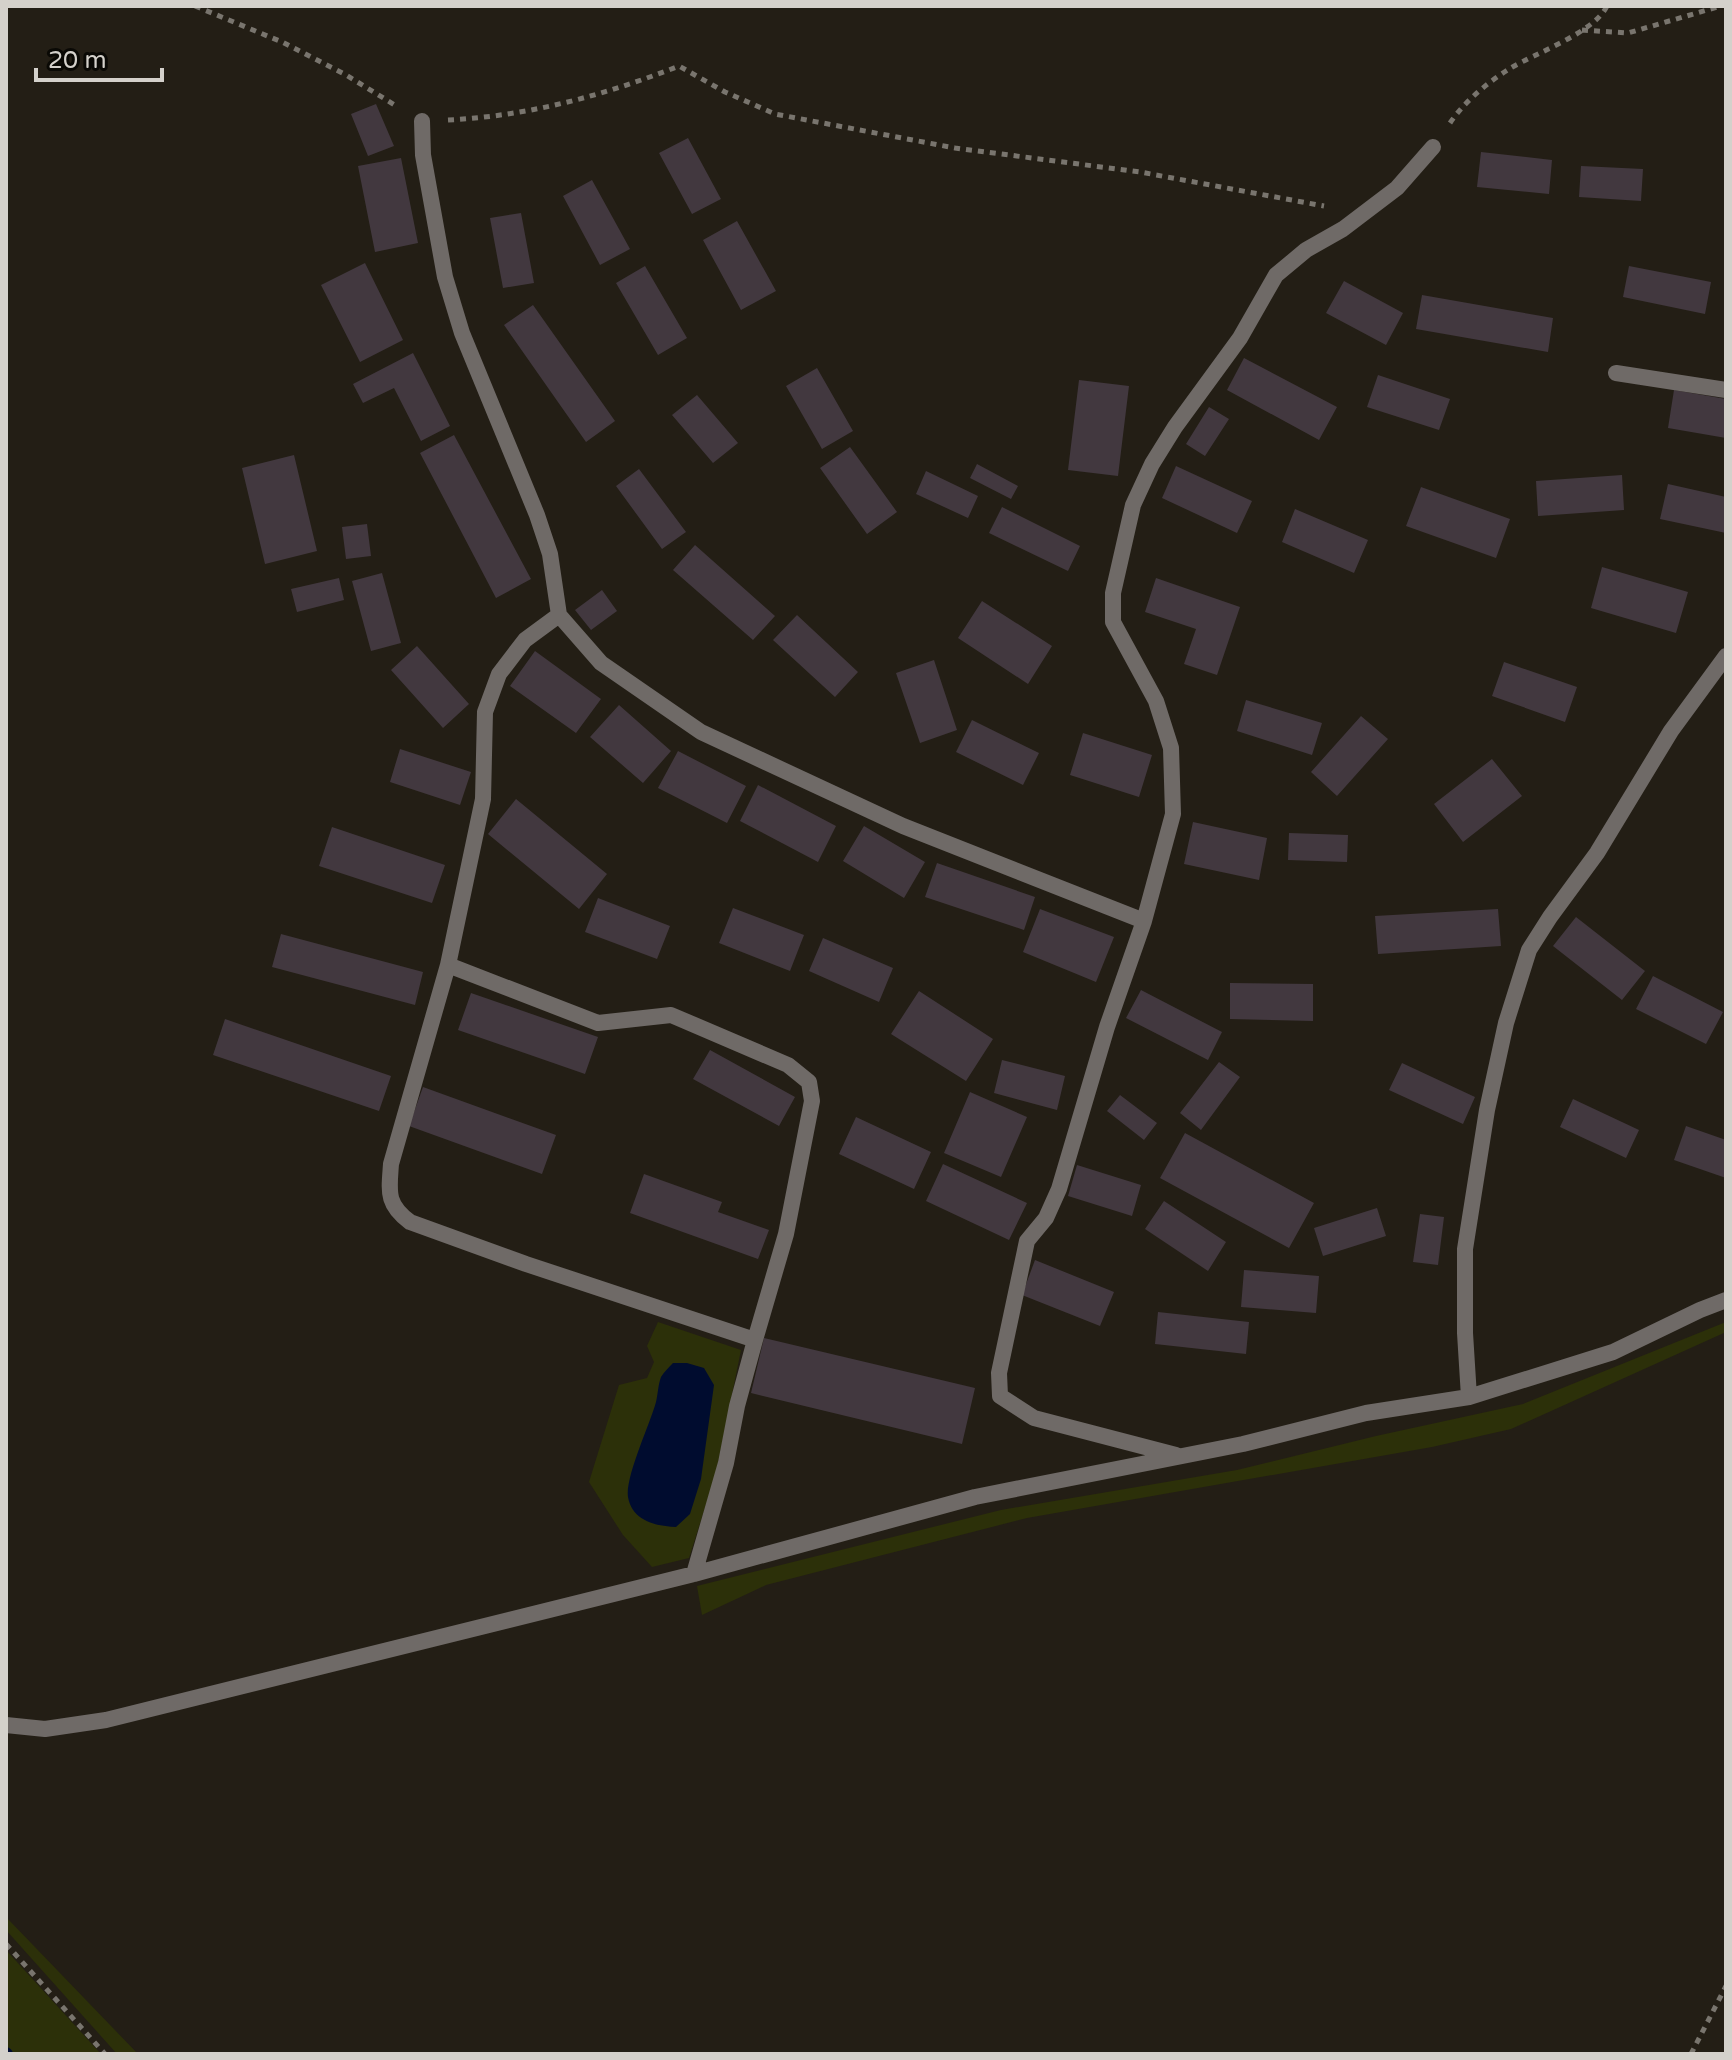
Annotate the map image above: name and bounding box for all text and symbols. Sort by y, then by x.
scale bar [36,32,162,82]
text: 20 m [48,46,106,75]

